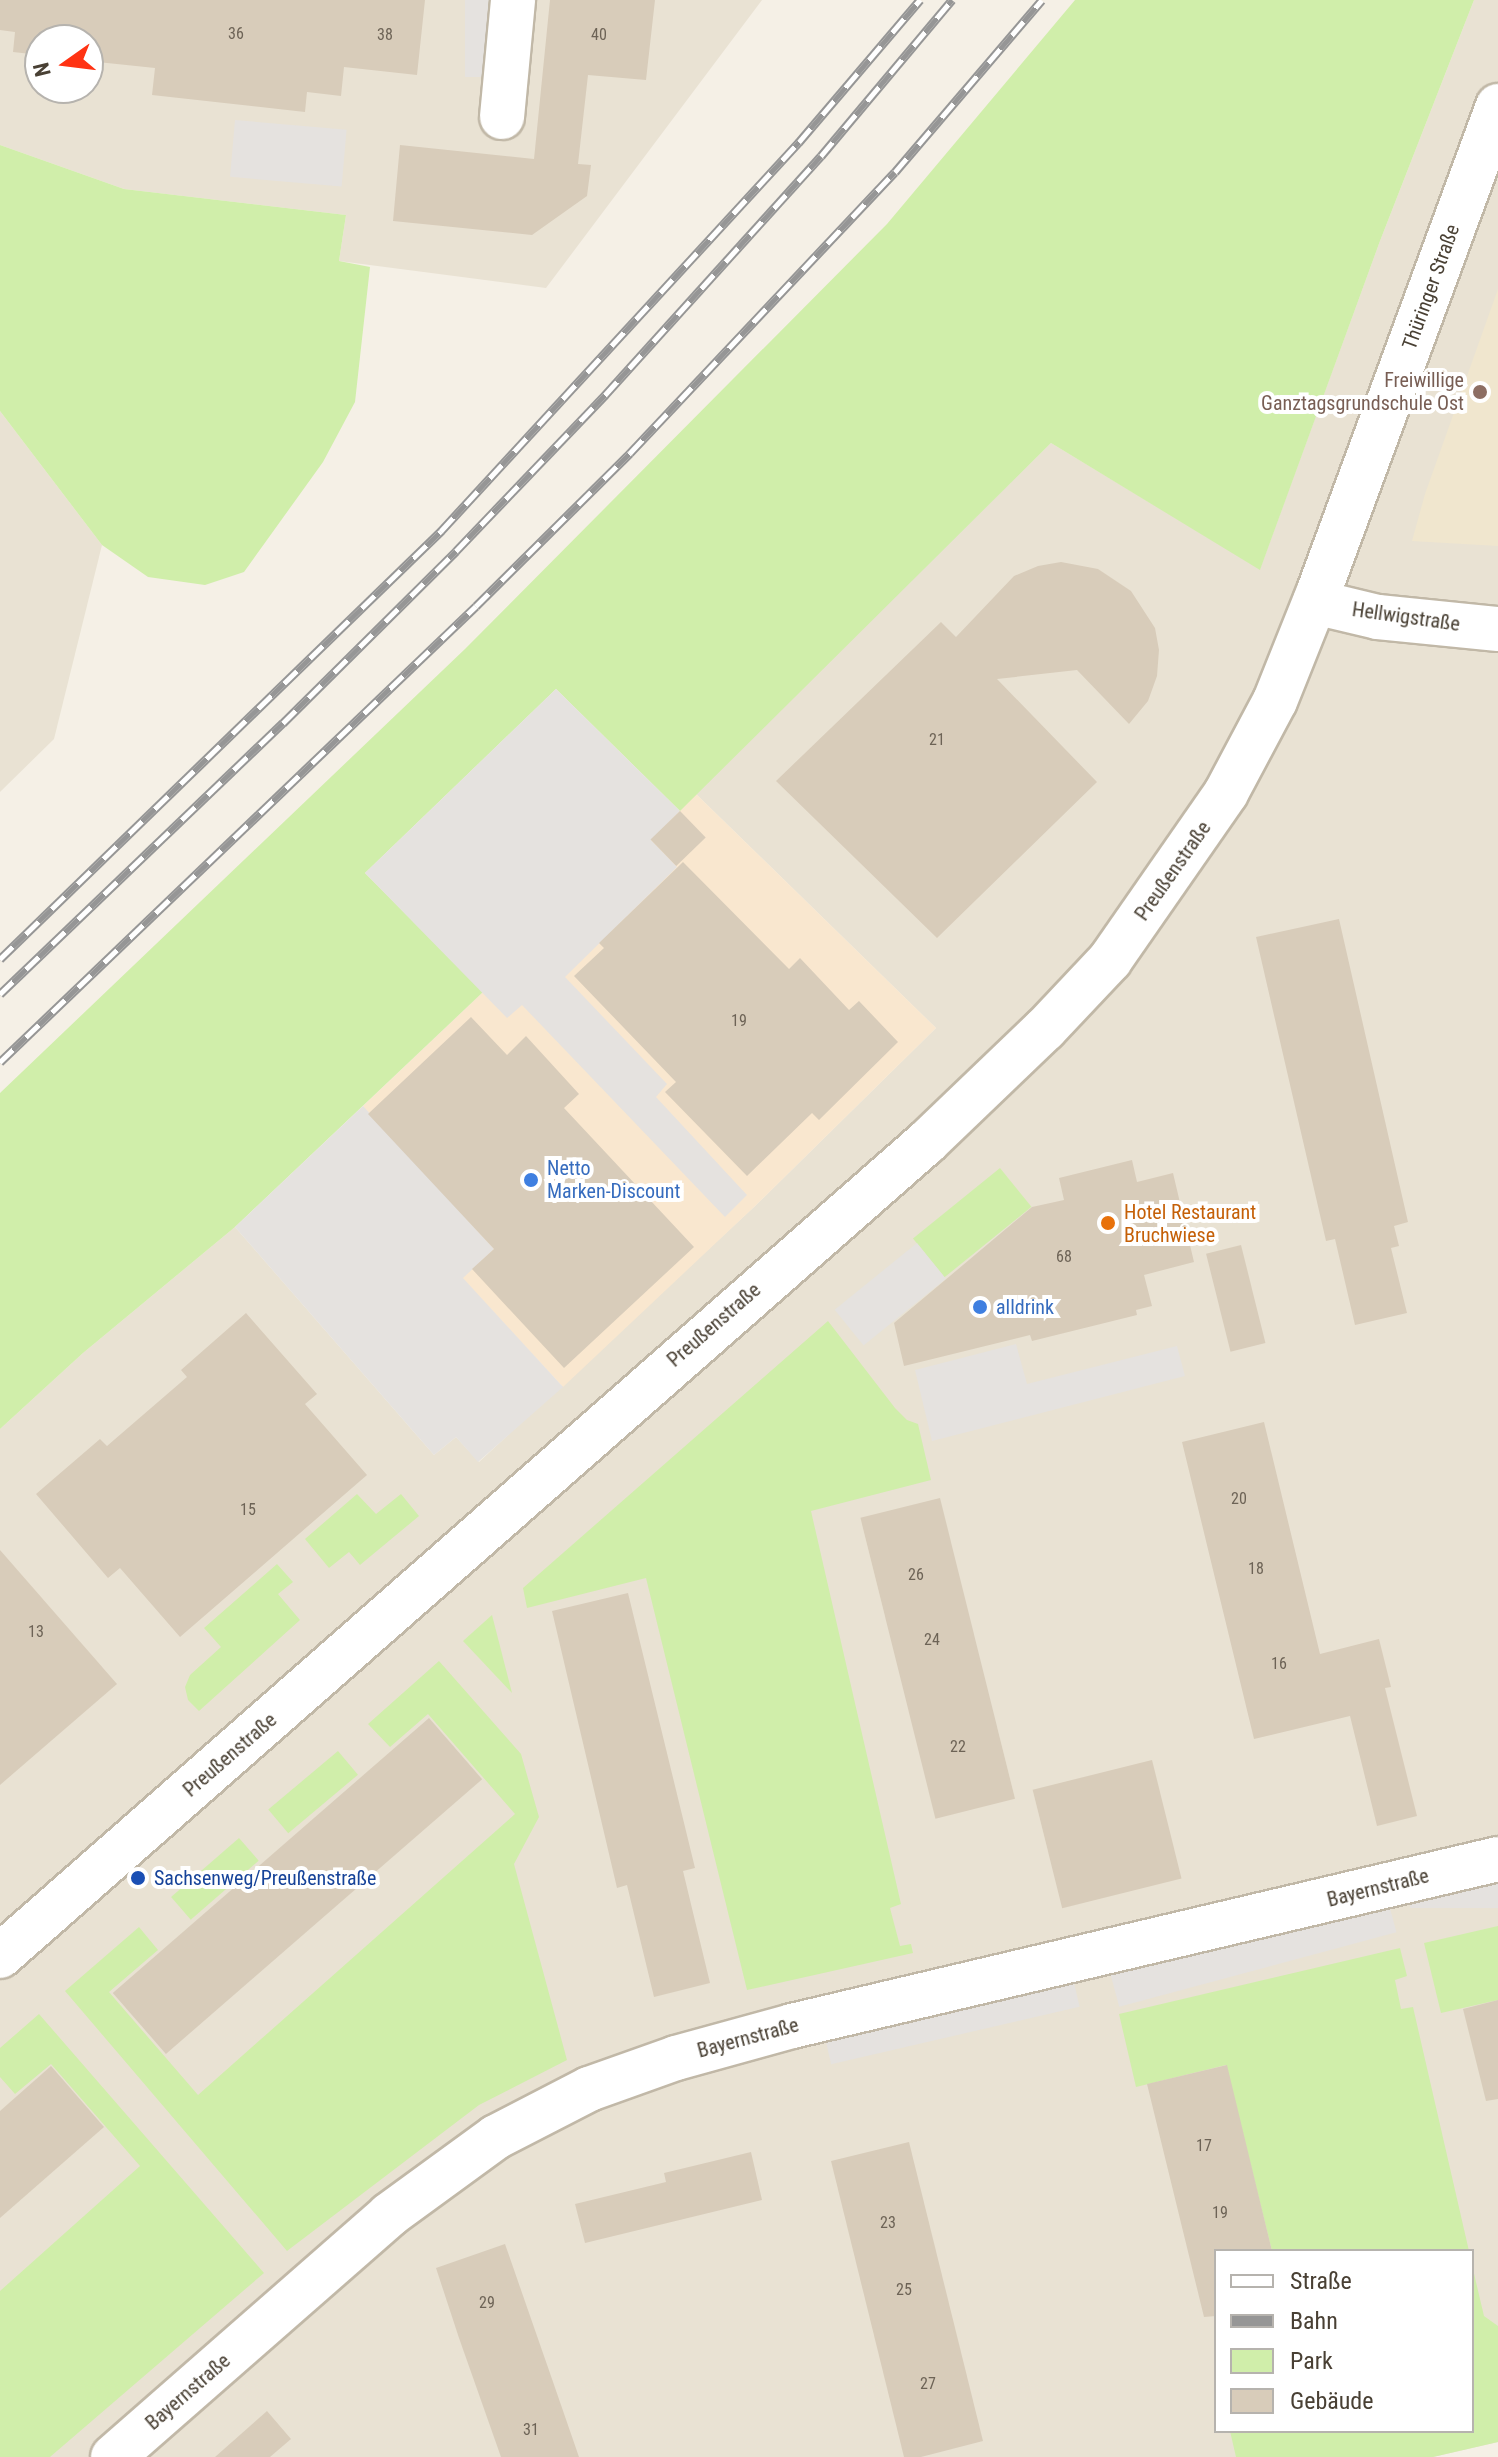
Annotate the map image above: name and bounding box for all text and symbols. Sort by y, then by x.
north arrow [24,24,104,104]
house number: 36 [228,24,244,44]
house number: 38 [377,25,393,45]
house number: 40 [591,25,607,45]
text: N [28,60,56,79]
street label: Thüringer Straße [1397,221,1465,353]
place label: Freiwillige Ganztagsgrundschule Ost [1261,368,1464,415]
marker: Freiwillige Ganztagsgrundschule Ost [1471,383,1489,401]
street label: Hellwigstraße [1351,598,1461,636]
house number: 21 [929,730,945,750]
street label: Preußenstraße [1130,817,1216,925]
house number: 19 [731,1011,747,1031]
place label: Netto Marken-Discount [547,1156,680,1203]
marker: Netto Marken-Discount [522,1171,540,1189]
place label: Hotel Restaurant Bruchwiese [1124,1200,1256,1247]
marker: Hotel Restaurant Bruchwiese [1099,1214,1117,1232]
house number: 68 [1056,1247,1072,1267]
street label: Preußenstraße [662,1278,766,1372]
place label: alldrink [996,1295,1054,1319]
marker: alldrink [971,1298,989,1316]
house number: 20 [1231,1489,1247,1509]
house number: 15 [240,1500,256,1520]
house number: 18 [1248,1559,1264,1579]
house number: 26 [908,1565,924,1585]
house number: 13 [28,1622,44,1642]
house number: 24 [924,1630,940,1650]
house number: 16 [1271,1654,1287,1674]
street label: Preußenstraße [178,1708,282,1802]
house number: 22 [950,1737,966,1757]
street label: Bayernstraße [1325,1864,1431,1912]
place label: Sachsenweg/Preußenstraße [154,1866,376,1890]
marker: Sachsenweg/Preußenstraße [129,1869,147,1887]
street label: Bayernstraße [695,2013,801,2063]
house number: 17 [1196,2136,1212,2156]
house number: 19 [1212,2203,1228,2223]
house number: 23 [880,2213,896,2233]
legend [1214,2249,1474,2433]
text: Straße [1290,2267,1352,2295]
house number: 25 [896,2280,912,2300]
house number: 29 [479,2293,495,2313]
text: Bahn [1290,2307,1338,2335]
text: Park [1290,2347,1333,2375]
street label: Bayernstraße [141,2349,235,2435]
house number: 27 [920,2374,936,2394]
text: Gebäude [1290,2387,1374,2415]
house number: 31 [523,2420,539,2440]

